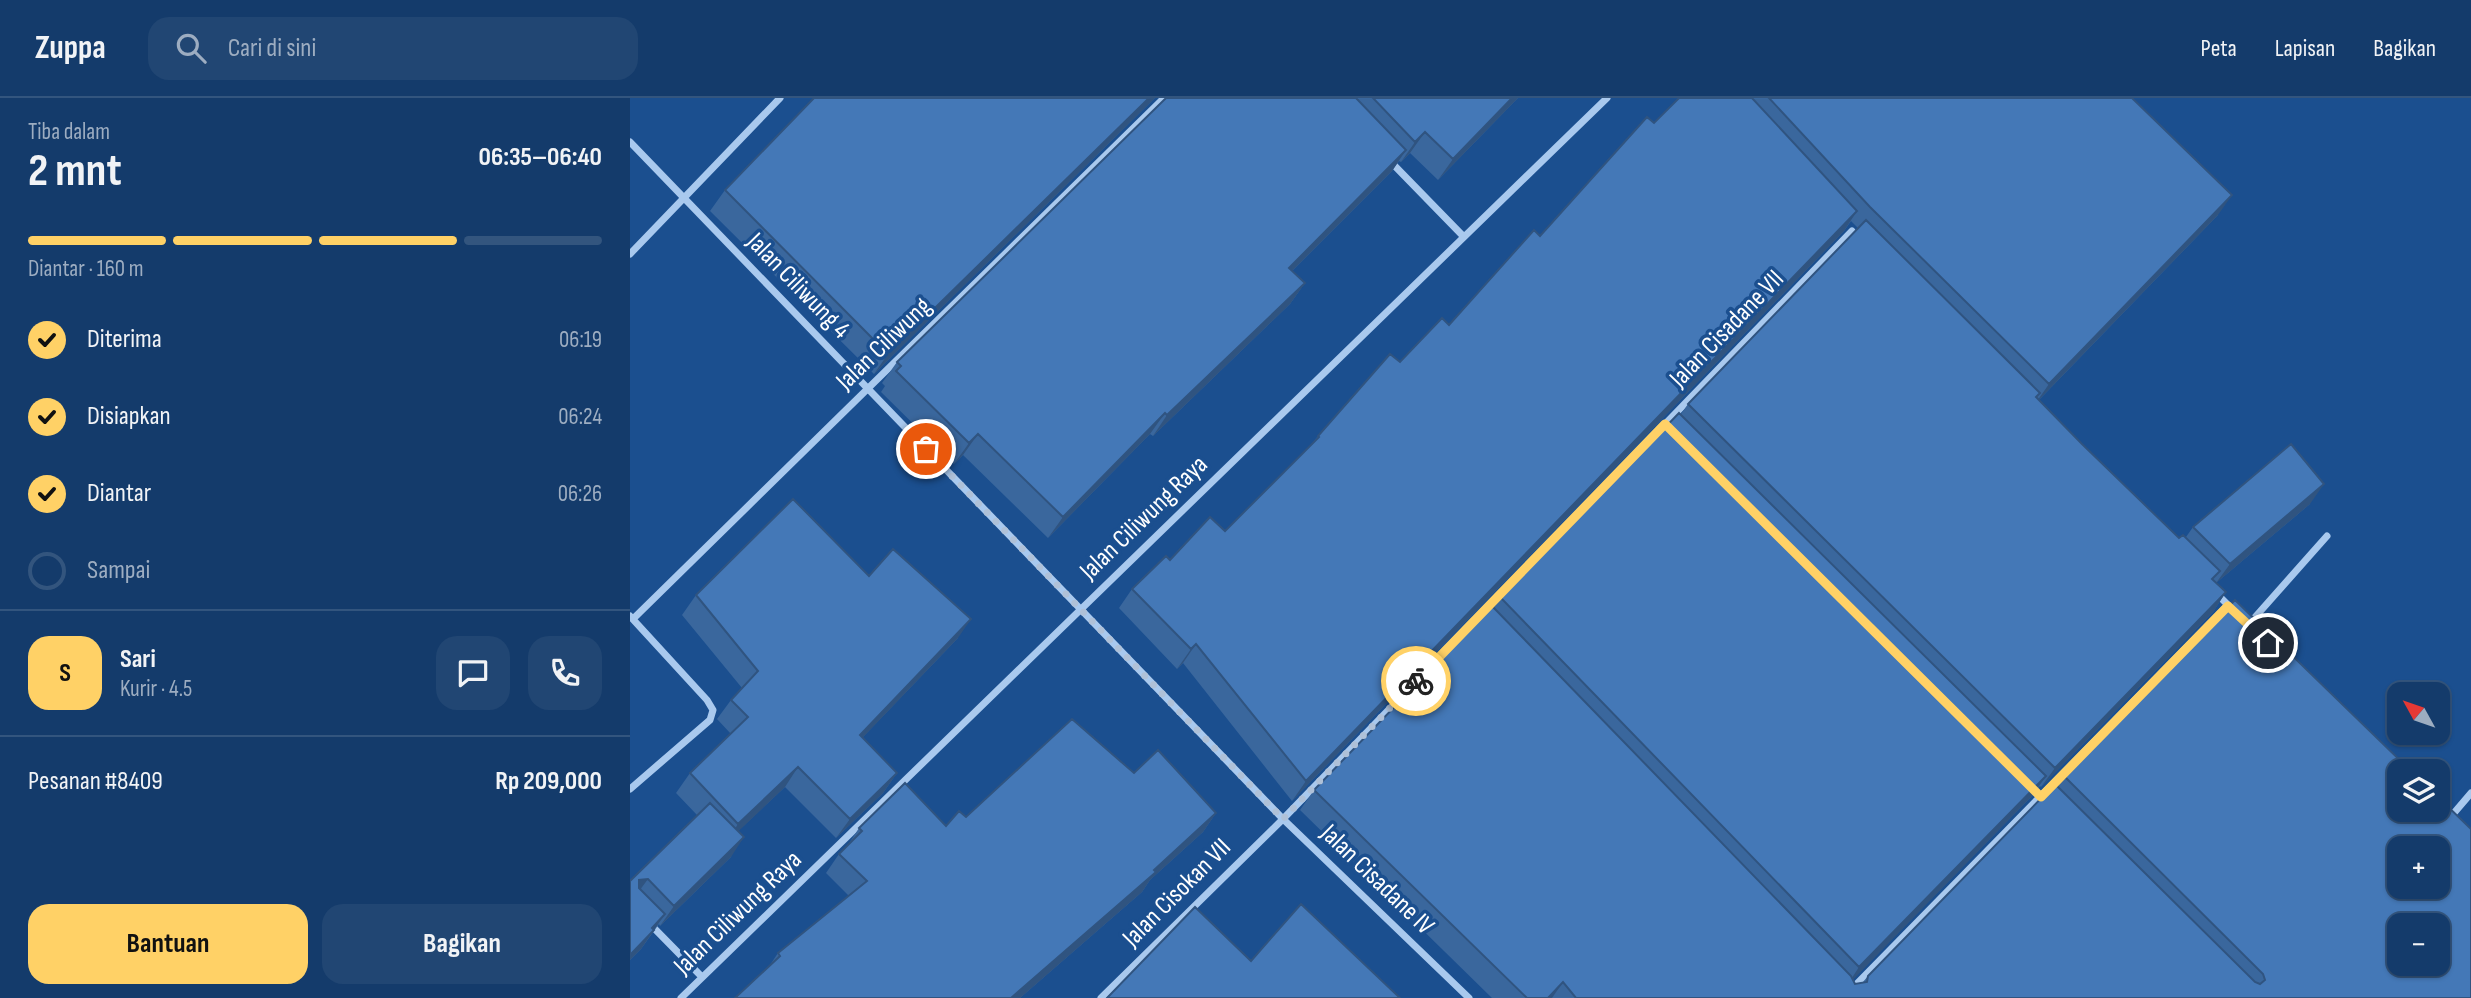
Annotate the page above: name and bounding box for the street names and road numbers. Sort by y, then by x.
street label: Jalan Ciliwung 4 [739,226,856,345]
street label: Jalan Cisadane VII [1663,264,1791,395]
street label: Jalan Ciliwung [829,291,938,398]
street label: Jalan Ciliwung Raya [1073,449,1214,587]
street label: Jalan Cisadane IV [1313,818,1440,942]
street label: Jalan Cisokan VII [1116,832,1238,954]
street label: Jalan Ciliwung Raya [667,844,808,982]

